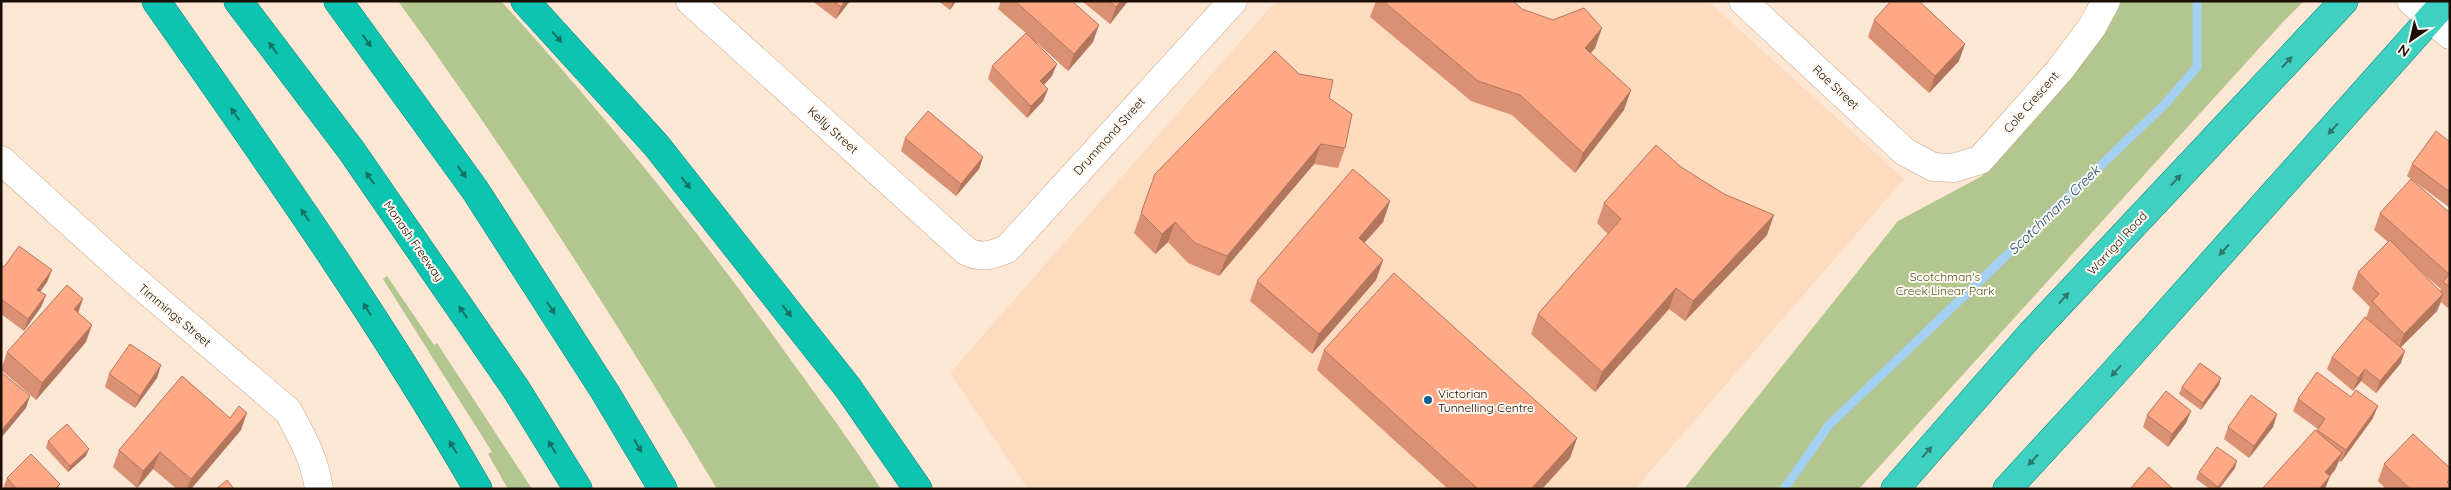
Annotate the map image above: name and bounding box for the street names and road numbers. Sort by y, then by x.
street label: Rae Street [1810,62,1862,112]
street label: Cole Crescent [2000,68,2062,136]
street label: Drummond Street [1070,94,1148,178]
street label: Kelly Street [805,103,861,157]
street label: Monash Freeway [381,198,447,284]
street label: Warrigal Road [2084,208,2150,278]
street label: Timmings Street [136,280,214,350]

